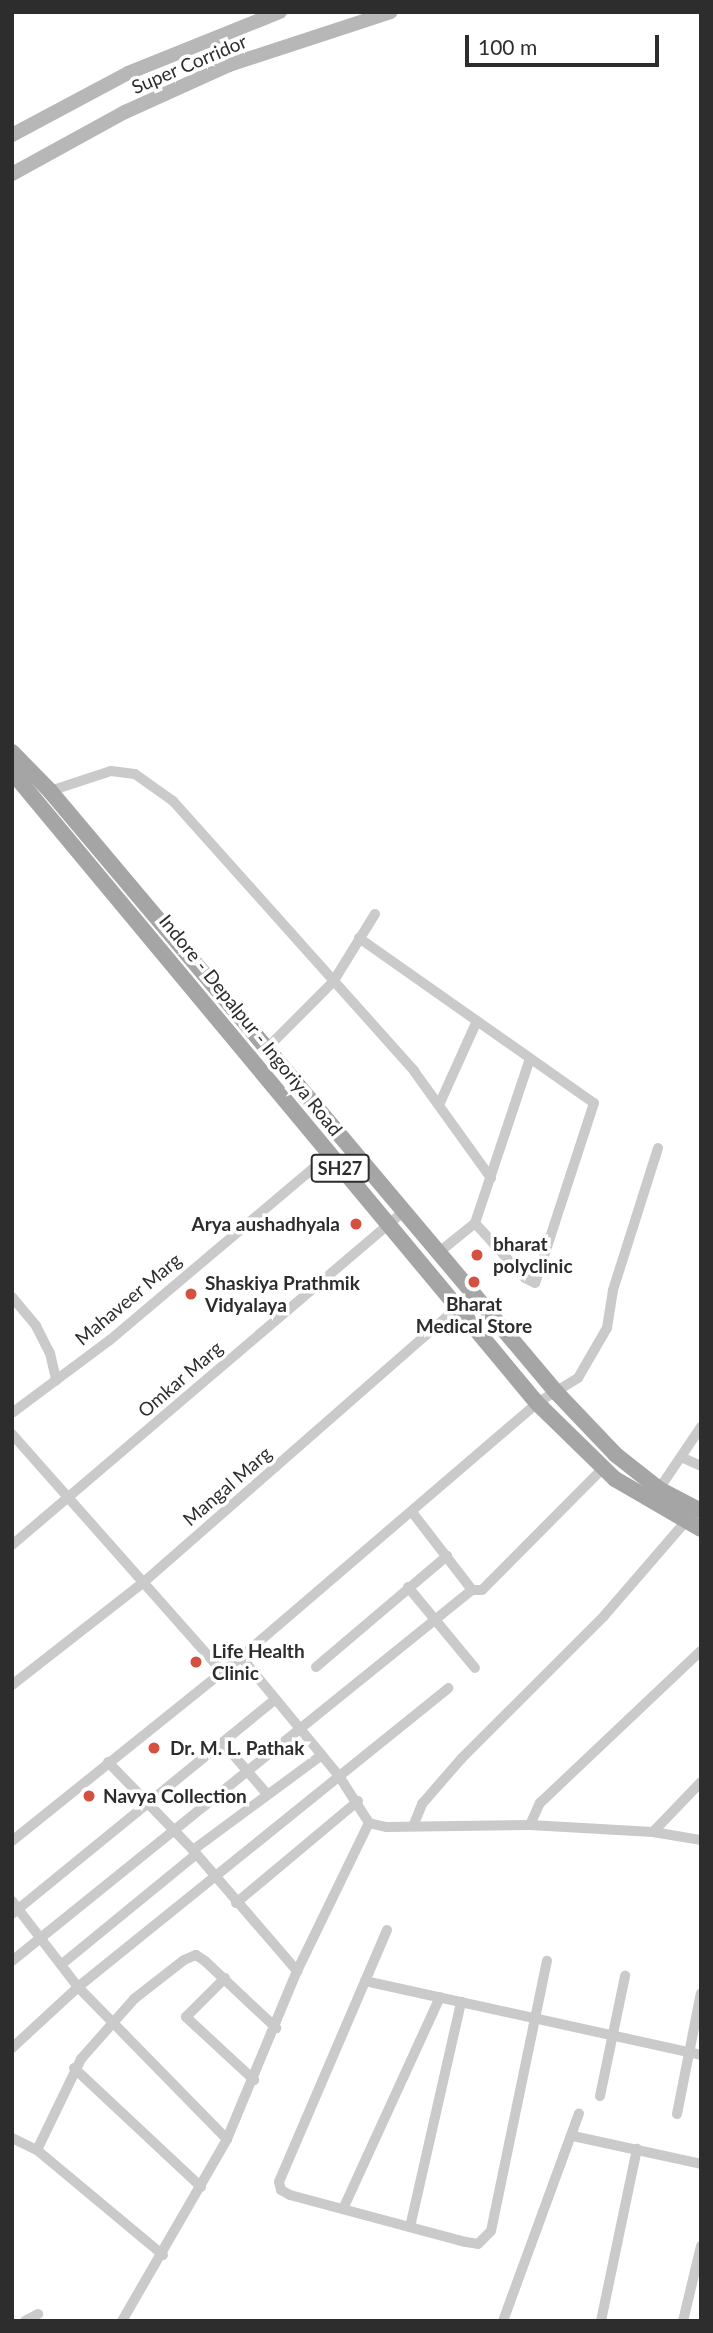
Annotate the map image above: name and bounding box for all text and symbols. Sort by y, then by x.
scale bar [468,21,662,65]
street label: Super Corridor [128,29,250,99]
text: 100 m [478,34,537,59]
street label: Indore - Depalpur - Ingoriya Road [155,910,347,1140]
road number: SH27 [310,1154,370,1182]
place label: Arya aushadhyala [192,1213,340,1235]
marker: Arya aushadhyala [346,1214,366,1234]
place label: bharat polyclinic [493,1233,573,1277]
marker: bharat polyclinic [467,1245,487,1265]
street label: Mahaveer Marg [70,1248,186,1350]
place label: Shaskiya Prathmik Vidyalaya [205,1272,360,1316]
marker: Bharat Medical Store [466,1274,482,1290]
marker: Shaskiya Prathmik Vidyalaya [183,1286,199,1302]
place label: Bharat Medical Store [416,1293,532,1337]
street label: Omkar Marg [133,1336,227,1422]
street label: Mangal Marg [178,1441,276,1531]
place label: Life Health Clinic [212,1640,305,1684]
marker: Life Health Clinic [186,1652,206,1672]
place label: Dr. M. L. Pathak [170,1737,304,1759]
marker: Dr. M. L. Pathak [144,1738,164,1758]
place label: Navya Collection [103,1785,247,1807]
marker: Navya Collection [81,1788,97,1804]

